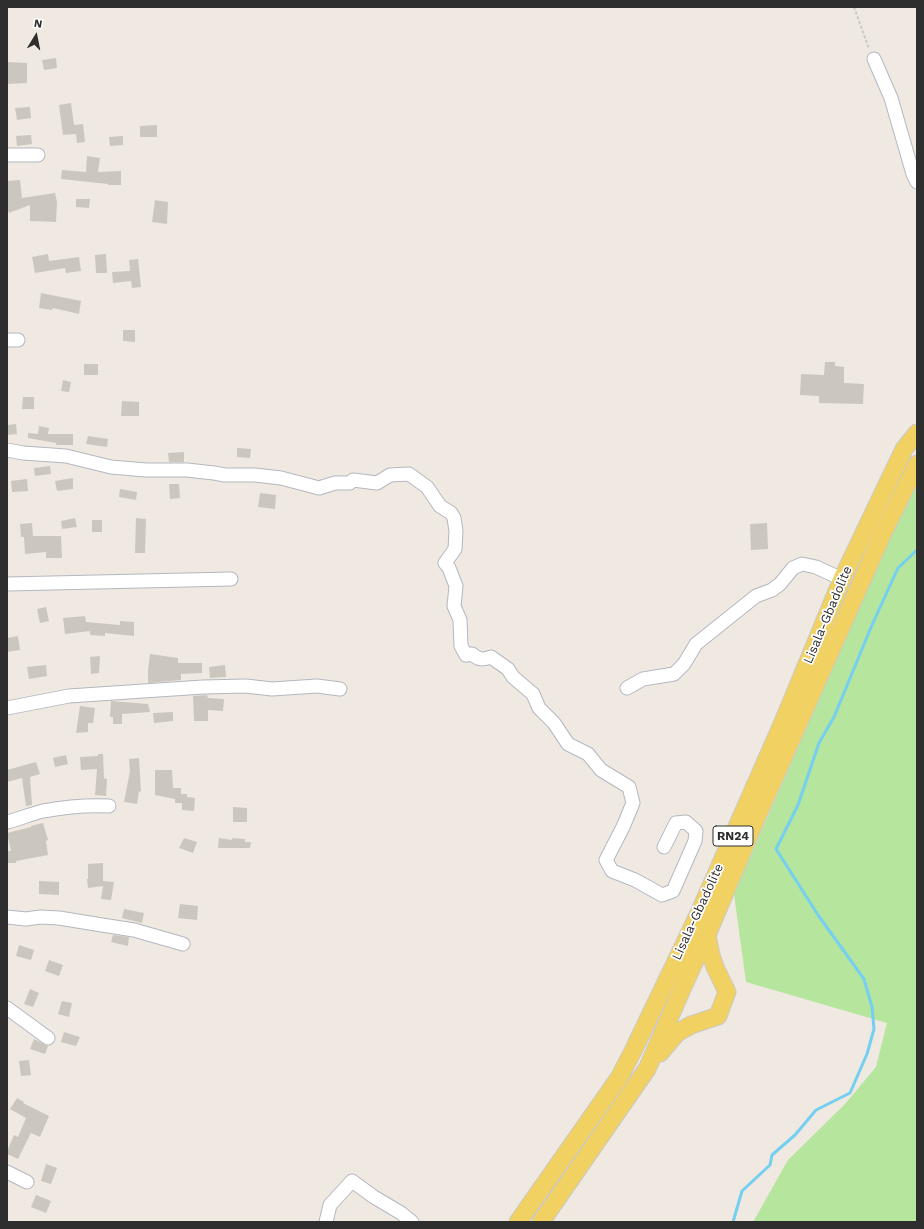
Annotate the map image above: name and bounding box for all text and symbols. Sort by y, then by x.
north arrow [16,16,56,56]
text: N [33,17,43,31]
street label: Lisala-Gbadolite [800,564,856,666]
road number: RN24 [713,826,753,846]
street label: Lisala-Gbadolite [669,861,727,963]

